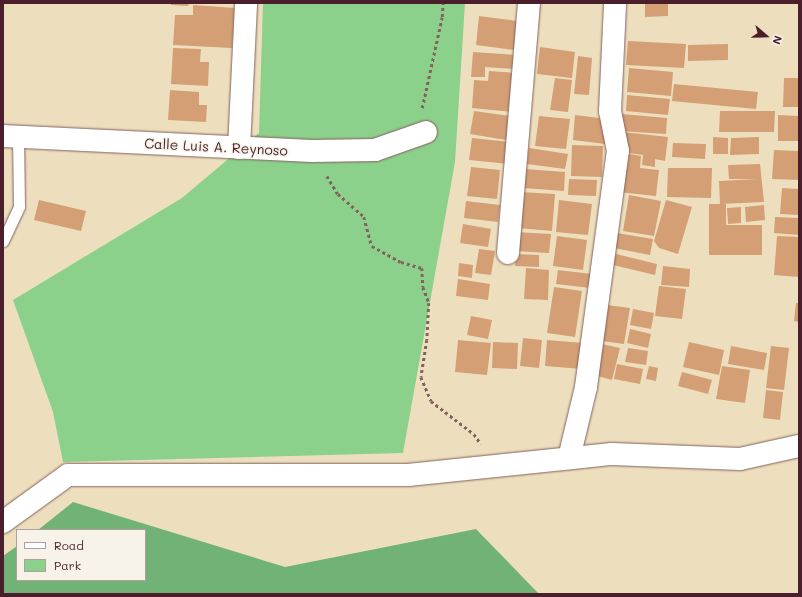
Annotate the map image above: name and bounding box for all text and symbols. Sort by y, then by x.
north arrow [746,16,786,56]
text: N [769,34,786,47]
street label: Calle Luis A. Reynoso [144,135,288,159]
legend [16,529,146,581]
text: Road [54,537,84,553]
text: Park [54,557,81,573]

